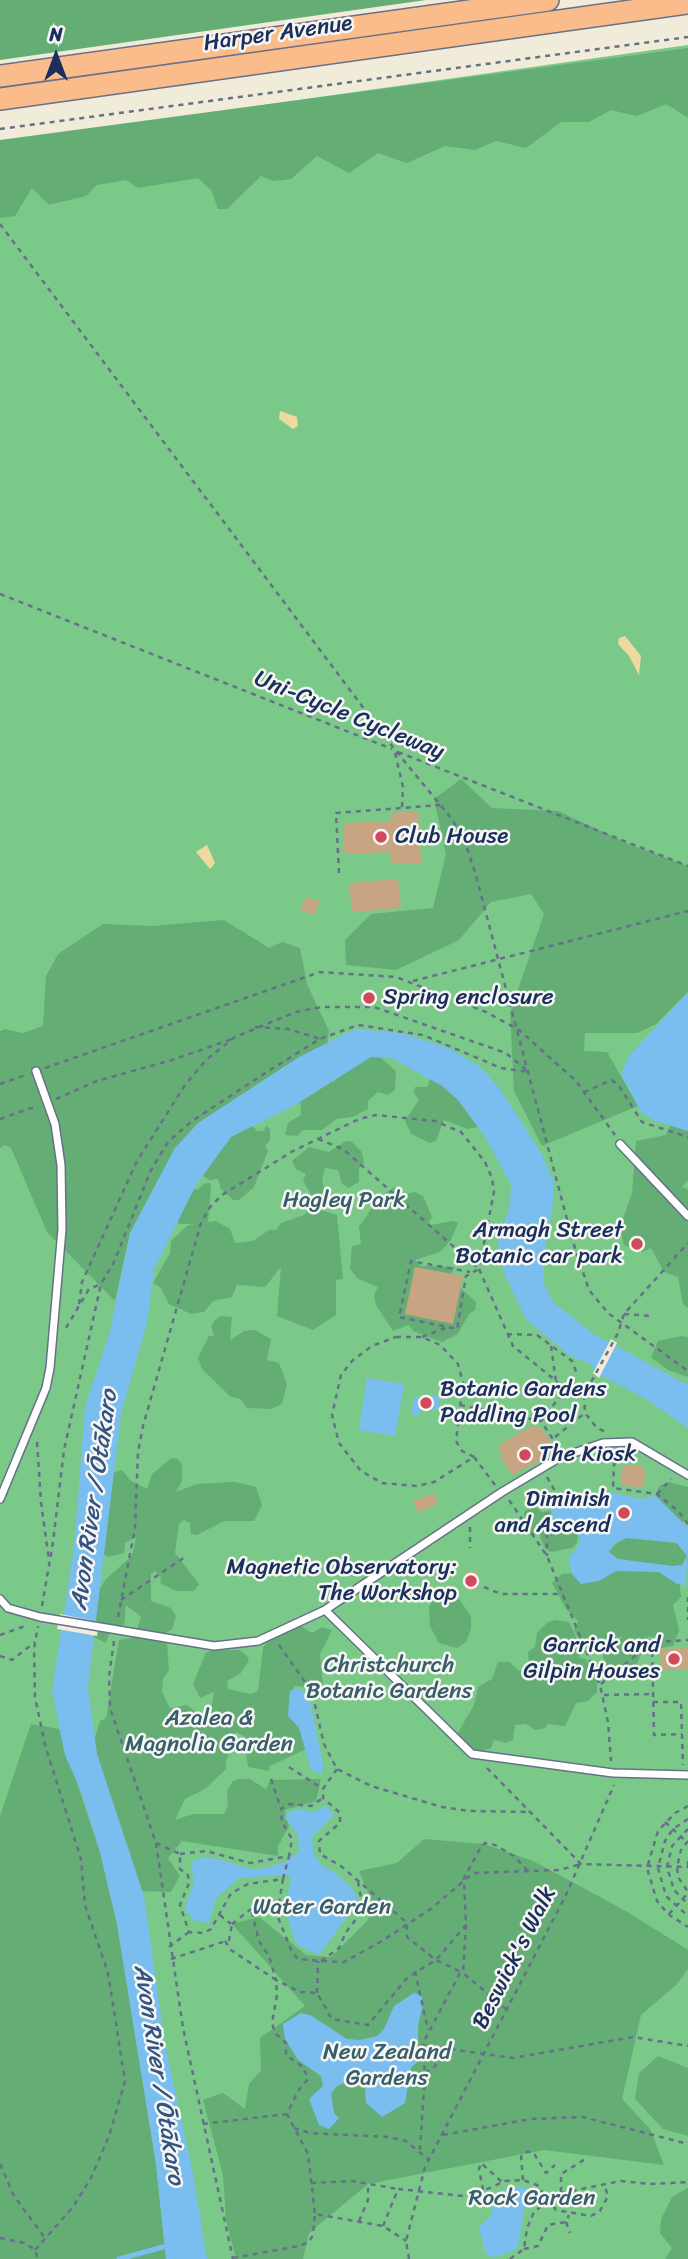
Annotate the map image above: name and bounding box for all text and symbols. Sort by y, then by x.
street label: Harper Avenue [202,10,354,58]
text: N [49,18,63,51]
north arrow [21,21,91,91]
street label: Uni-Cycle Cycleway [250,665,448,767]
place label: Club House [395,823,508,851]
marker: Club House [373,829,389,845]
place label: Spring enclosure [383,984,554,1012]
marker: Spring enclosure [361,990,377,1006]
park label: Hagley Park [283,1187,405,1215]
place label: Armagh Street Botanic car park [455,1217,623,1271]
marker: Armagh Street Botanic car park [629,1236,645,1252]
place label: Botanic Gardens Paddling Pool [440,1376,606,1430]
water label: Avon River / Ōtākaro [65,1388,125,1612]
marker: Botanic Gardens Paddling Pool [418,1395,434,1411]
place label: The Kiosk [539,1441,636,1469]
marker: The Kiosk [517,1447,533,1463]
place label: Diminish and Ascend [494,1486,610,1540]
marker: Diminish and Ascend [616,1505,632,1521]
place label: Magnetic Observatory: The Workshop [226,1554,457,1608]
marker: Magnetic Observatory: The Workshop [463,1573,479,1589]
place label: Garrick and Gilpin Houses [523,1632,660,1686]
marker: Garrick and Gilpin Houses [666,1651,682,1667]
park label: Christchurch Botanic Gardens [306,1652,472,1706]
park label: Azalea & Magnolia Garden [125,1705,293,1759]
street label: Beswick's Walk [467,1882,563,2034]
park label: Water Garden [253,1894,391,1922]
water label: Avon River / Ōtākaro [126,1963,190,2187]
park label: New Zealand Gardens [323,2039,451,2093]
park label: Rock Garden [468,2185,596,2213]

